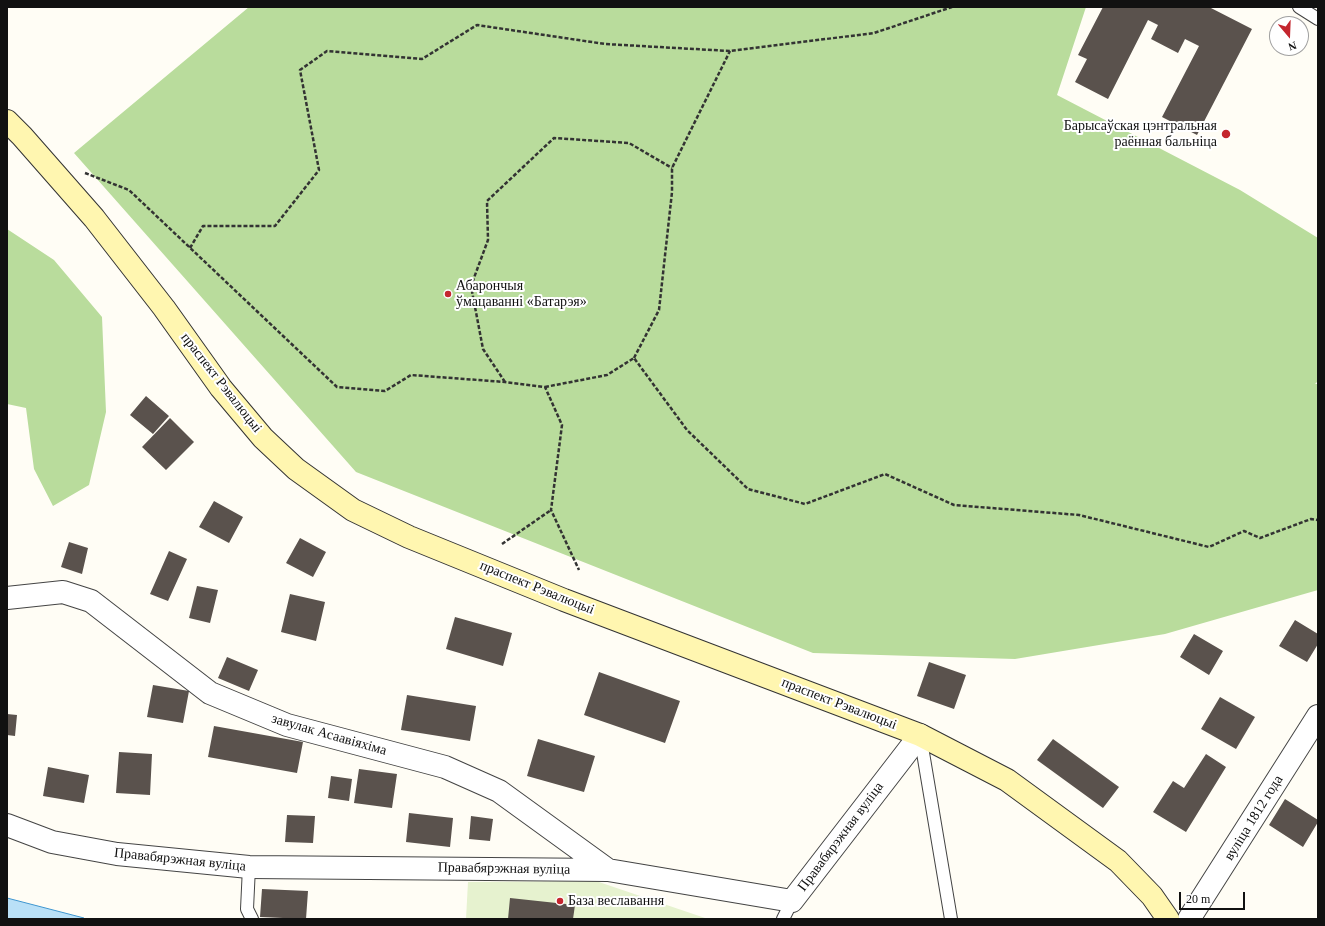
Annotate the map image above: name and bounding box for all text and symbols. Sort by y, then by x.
north arrow [1269,16,1309,56]
text: N [1287,39,1298,53]
place label: Барысаўская цэнтральная раённая бальніца [1064,118,1217,150]
marker: Барысаўская цэнтральная раённая бальніца [1220,128,1232,140]
place label: Абарончыя ўмацаванні «Батарэя» [456,278,587,310]
marker: Абарончыя ўмацаванні «Батарэя» [443,289,453,299]
street label: праспект Рэвалюцыі [177,330,265,436]
street label: праспект Рэвалюцыі [477,557,597,619]
street label: праспект Рэвалюцыі [779,674,899,734]
street label: завулак Асаавіяхіма [269,711,389,759]
street label: вуліца 1812 года [1221,772,1287,864]
street label: Правабярэжная вуліца [794,779,888,895]
street label: Правабярэжная вуліца [113,845,247,875]
street label: Правабярэжная вуліца [438,859,570,879]
scale bar [1181,884,1247,910]
text: 20 m [1186,892,1210,906]
place label: База веславання [568,893,664,909]
marker: База веславання [555,896,565,906]

